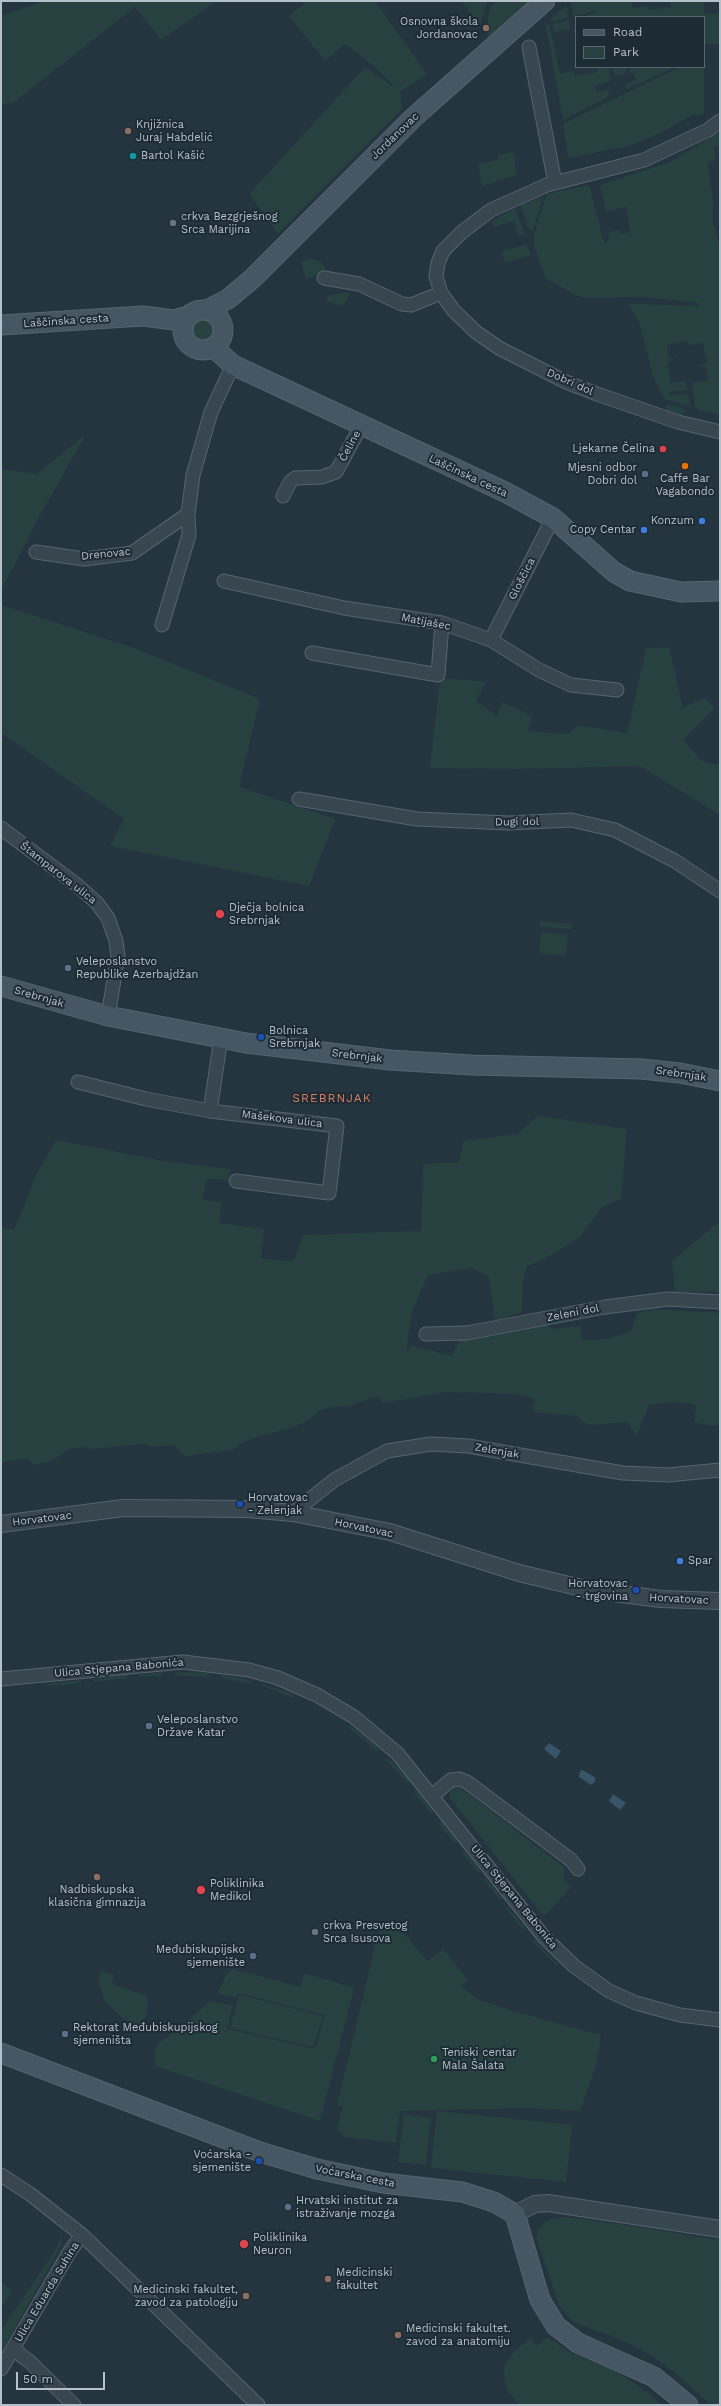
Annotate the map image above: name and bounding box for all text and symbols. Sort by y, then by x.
place label: Osnovna škola Jordanovac [400,15,478,41]
legend [575,16,705,68]
marker: Osnovna škola Jordanovac [481,23,491,33]
text: Road [613,25,642,39]
text: Park [613,45,639,59]
street label: Jordanovac [368,110,422,162]
place label: Knjižnica Juraj Habdelić [136,118,213,144]
marker: Knjižnica Juraj Habdelić [123,126,133,136]
place label: Bartol Kašić [141,149,205,163]
marker: Bartol Kašić [128,151,138,161]
place label: crkva Bezgrješnog Srca Marijina [181,210,278,236]
marker: crkva Bezgrješnog Srca Marijina [168,218,178,228]
street label: Laščinska cesta [23,311,109,331]
street label: Dobri dol [545,366,595,398]
street label: Čeline [336,428,364,464]
place label: Ljekarne Čelina [572,442,655,456]
marker: Ljekarne Čelina [658,444,668,454]
street label: Laščinska cesta [426,452,510,500]
place label: Mjesni odbor Dobri dol [568,461,637,487]
marker: Caffe Bar Vagabondo [680,461,690,471]
marker: Mjesni odbor Dobri dol [640,469,650,479]
place label: Caffe Bar Vagabondo [656,472,714,498]
place label: Konzum [651,514,694,528]
marker: Konzum [697,516,707,526]
place label: Copy Centar [570,523,636,537]
marker: Copy Centar [639,525,649,535]
street label: Drenovac [80,545,132,563]
street label: Gloščica [506,556,538,602]
street label: Matijašec [400,611,452,633]
street label: Dugi dol [495,815,539,829]
street label: Štamparova ulica [17,839,99,907]
place label: Dječja bolnica Srebrnjak [229,901,304,927]
marker: Dječja bolnica Srebrnjak [214,908,226,920]
place label: Veleposlanstvo Republike Azerbajdžan [76,955,198,981]
marker: Veleposlanstvo Republike Azerbajdžan [63,963,73,973]
street label: Srebrnjak [13,984,65,1010]
place label: Bolnica Srebrnjak [269,1024,320,1050]
marker: Bolnica Srebrnjak [256,1032,266,1042]
street label: Srebrnjak [331,1046,383,1066]
street label: Srebrnjak [655,1064,707,1084]
district label: SREBRNJAK [292,1091,372,1105]
street label: Mašekova ulica [241,1107,323,1131]
street label: Zeleni dol [546,1301,600,1325]
street label: Zelenjak [474,1441,520,1461]
place label: Horvatovac - Zelenjak [248,1491,308,1517]
marker: Horvatovac - Zelenjak [235,1499,245,1509]
street label: Horvatovac [12,1509,72,1529]
street label: Horvatovac [333,1515,395,1541]
place label: Spar [688,1554,713,1568]
marker: Spar [675,1556,685,1566]
place label: Horvatovac - trgovina [568,1577,628,1603]
marker: Horvatovac - trgovina [631,1585,641,1595]
street label: Horvatovac [649,1591,709,1607]
street label: Ulica Stjepana Babonića [54,1656,184,1680]
place label: Veleposlanstvo Države Katar [157,1713,238,1739]
marker: Veleposlanstvo Države Katar [144,1721,154,1731]
street label: Ulica Stjepana Babonića [468,1842,560,1952]
marker: Nadbiskupska klasična gimnazija [92,1872,102,1882]
place label: Poliklinika Medikol [210,1877,264,1903]
place label: Nadbiskupska klasična gimnazija [48,1883,146,1909]
marker: Poliklinika Medikol [195,1884,207,1896]
place label: crkva Presvetog Srca Isusova [323,1919,407,1945]
marker: crkva Presvetog Srca Isusova [310,1927,320,1937]
place label: Međubiskupijsko sjemenište [156,1943,245,1969]
marker: Međubiskupijsko sjemenište [248,1951,258,1961]
place label: Rektorat Međubiskupijskog sjemeništa [73,2021,218,2047]
marker: Rektorat Međubiskupijskog sjemeništa [60,2029,70,2039]
place label: Teniski centar Mala Šalata [442,2046,517,2072]
marker: Teniski centar Mala Šalata [429,2054,439,2064]
place label: Voćarska - sjemenište [193,2148,251,2174]
marker: Voćarska - sjemenište [254,2156,264,2166]
street label: Voćarska cesta [314,2162,396,2190]
place label: Hrvatski institut za istraživanje mozga [296,2194,398,2220]
marker: Hrvatski institut za istraživanje mozga [283,2202,293,2212]
place label: Poliklinika Neuron [253,2231,307,2257]
marker: Poliklinika Neuron [238,2238,250,2250]
street label: Ulica Eduarda Suhina [12,2239,82,2345]
place label: Medicinski fakultet [336,2266,392,2292]
marker: Medicinski fakultet [323,2274,333,2284]
place label: Medicinski fakultet, zavod za patologiju [133,2283,238,2309]
marker: Medicinski fakultet, zavod za patologiju [241,2291,251,2301]
place label: Medicinski fakultet. zavod za anatomiju [406,2322,511,2348]
marker: Medicinski fakultet. zavod za anatomiju [393,2330,403,2340]
scale bar [18,2364,107,2390]
text: 50 m [23,2372,53,2386]

